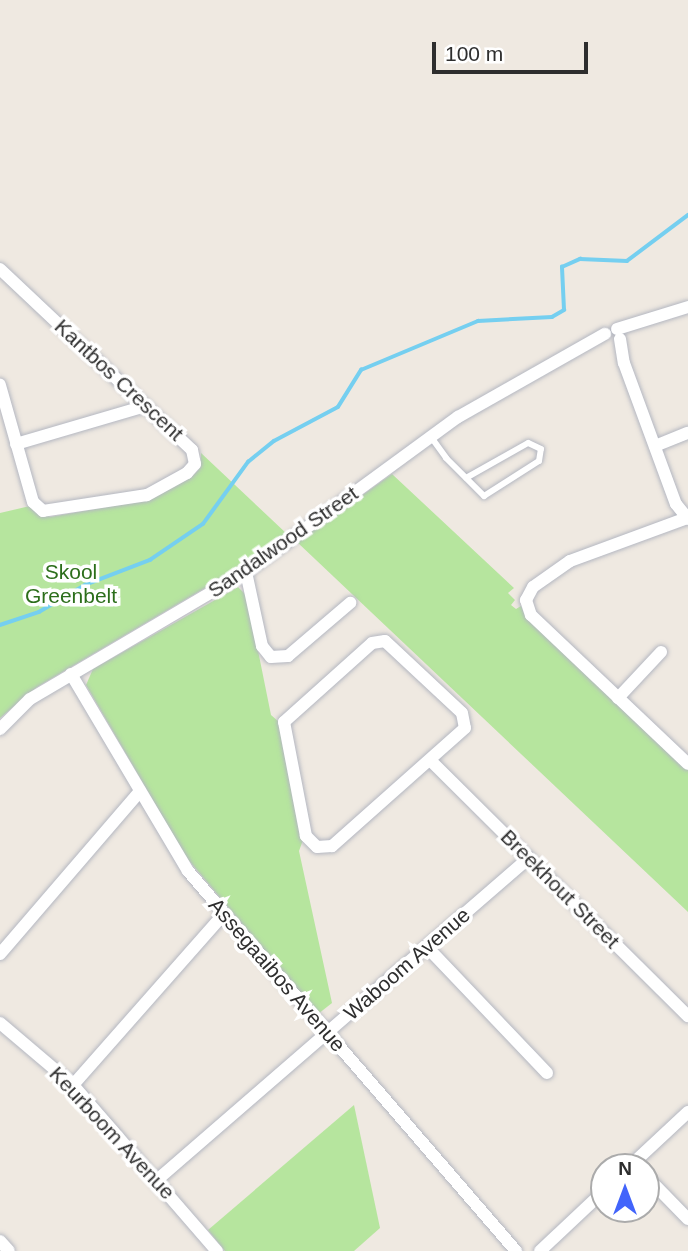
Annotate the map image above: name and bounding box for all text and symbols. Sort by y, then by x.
scale bar [436,28,592,72]
text: 100 m [445,42,503,65]
street label: Kantbos Crescent [49,314,189,446]
street label: Sandalwood Street [203,481,363,603]
park label: Skool Greenbelt [25,559,117,609]
street label: Breekhout Street [495,824,625,954]
street label: Assegaaibos Avenue [203,892,351,1058]
street label: Waboom Avenue [338,902,476,1026]
street label: Keurboom Avenue [44,1061,180,1205]
north arrow [590,1153,660,1223]
text: N [618,1158,632,1179]

